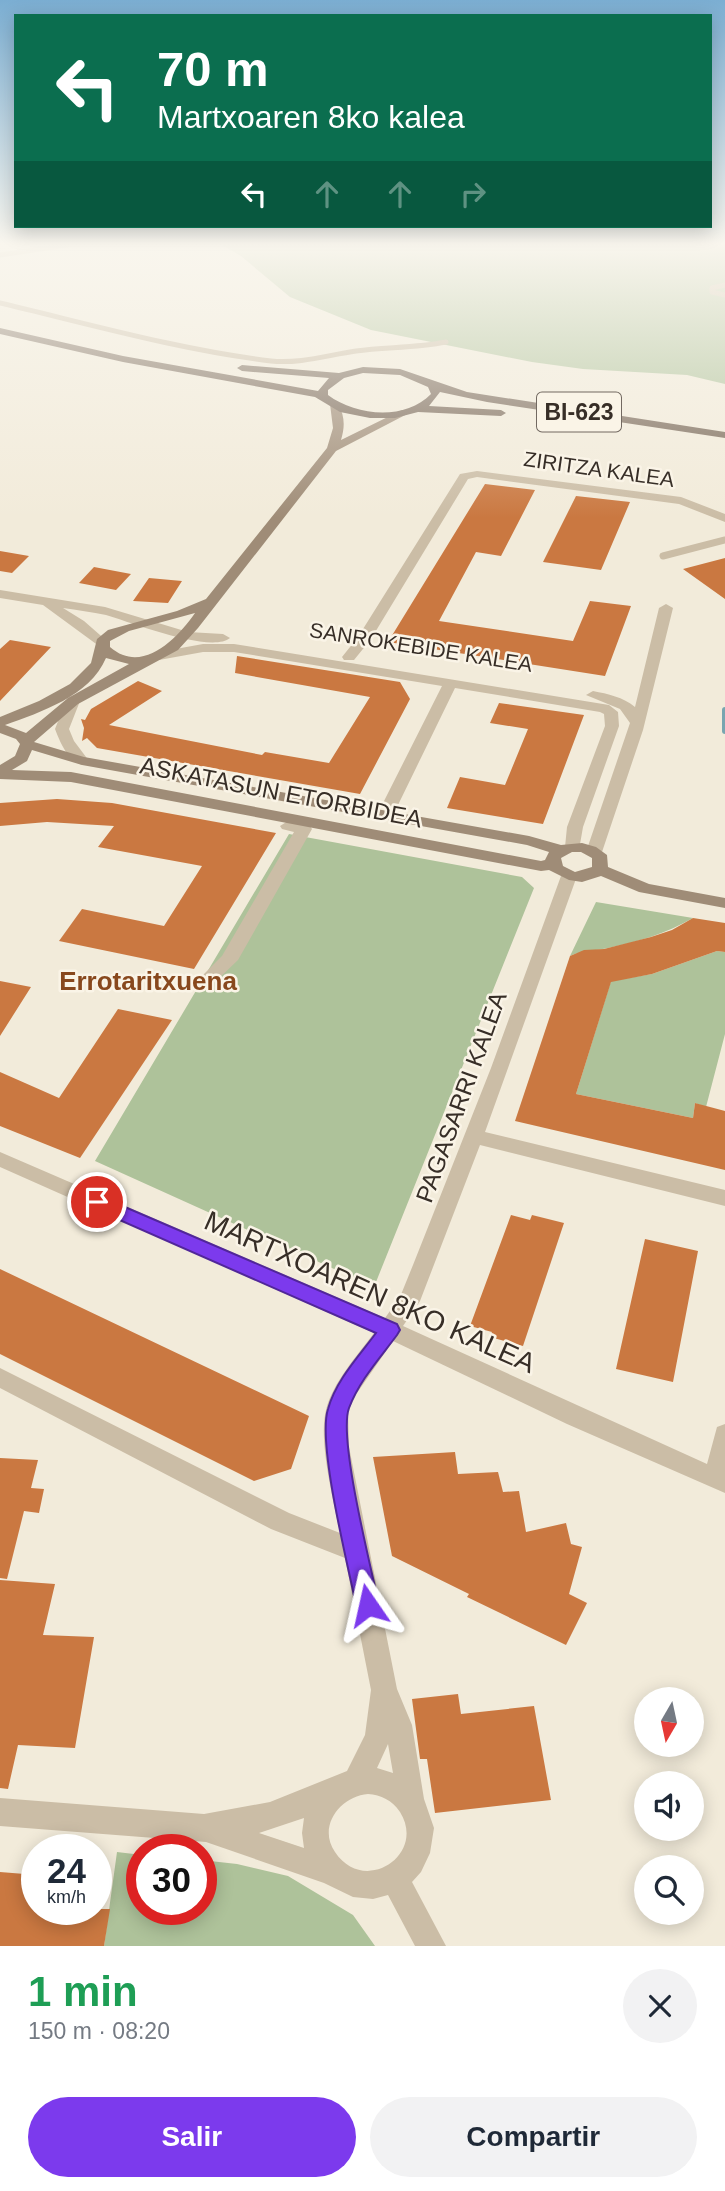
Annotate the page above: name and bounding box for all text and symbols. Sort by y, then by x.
icon: left [42,42,133,133]
text: 70 m [157,42,269,96]
text: Martxoaren 8ko kalea [157,99,465,135]
icon: left [235,175,273,213]
icon: ahead [308,175,346,213]
icon: ahead [381,175,419,213]
icon: right [454,175,492,213]
road number: BI-623 [537,392,621,432]
street label: ZIRITZA KALEA [522,447,676,491]
street label: SANROKEBIDE KALEA [308,618,534,676]
street label: ASKATASUN ETORBIDEA [138,751,424,833]
district label: Errotaritxuena [59,966,237,996]
street label: PAGASARRI KALEA [410,988,512,1206]
pin [67,1172,127,1232]
icon: arrive [78,1183,116,1221]
street label: MARTXOAREN 8KO KALEA [200,1205,541,1379]
position arrow [331,1568,405,1642]
north arrow [634,1687,704,1757]
map controls [634,1687,704,1925]
button: sound [634,1771,704,1841]
speed limit sign: 30 [126,1834,217,1925]
text: 24 [47,1851,86,1890]
button: search [634,1855,704,1925]
text: km/h [47,1887,86,1907]
text: 1 min [28,1968,138,2015]
button: close [623,1969,697,2043]
text: 150 m · 08:20 [28,2018,170,2044]
button: Salir [28,2097,356,2177]
button: Compartir [370,2097,697,2177]

